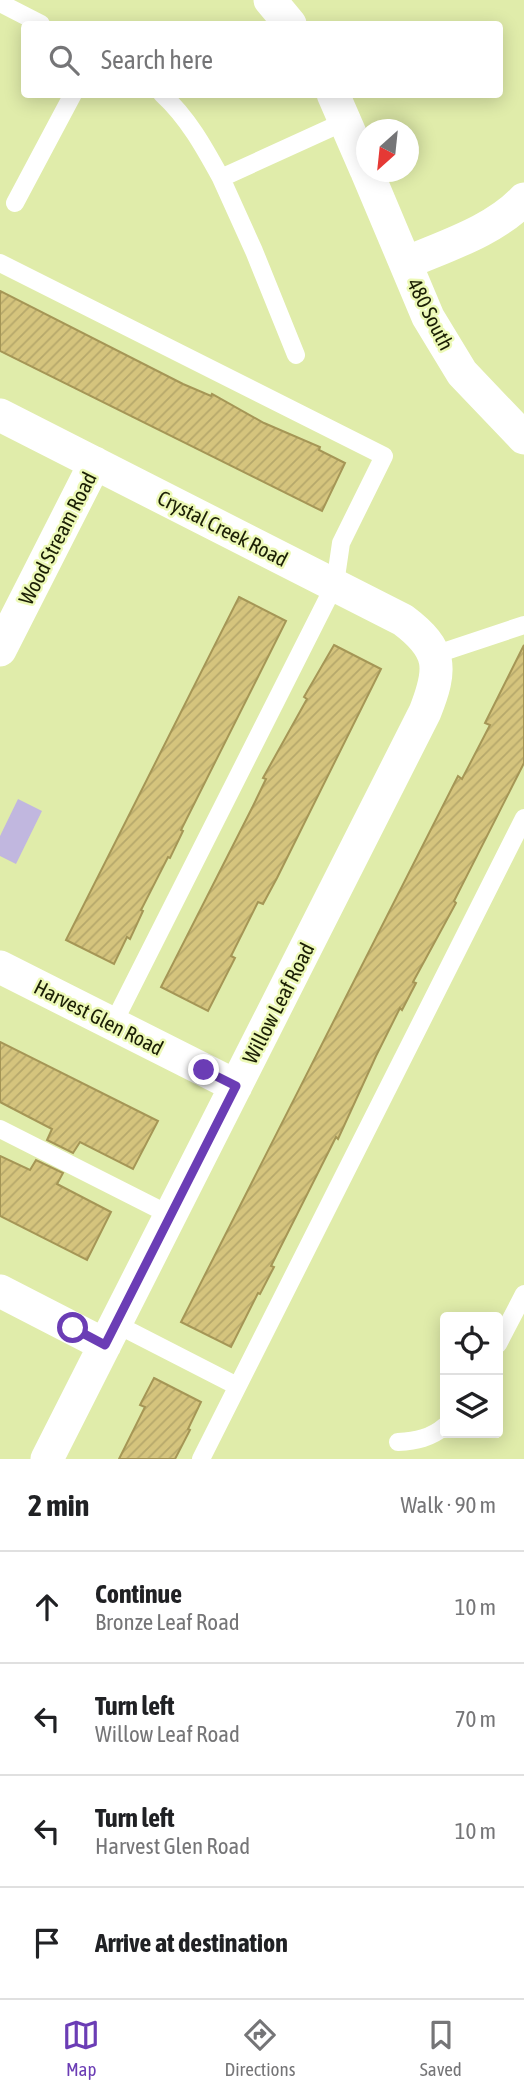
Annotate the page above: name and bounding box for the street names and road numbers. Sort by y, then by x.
street label: 480 South [403,274,459,354]
street label: Wood Stream Road [13,468,101,608]
street label: Crystal Creek Road [154,485,292,571]
street label: Willow Leaf Road [237,939,319,1067]
street label: Harvest Glen Road [30,974,168,1060]

